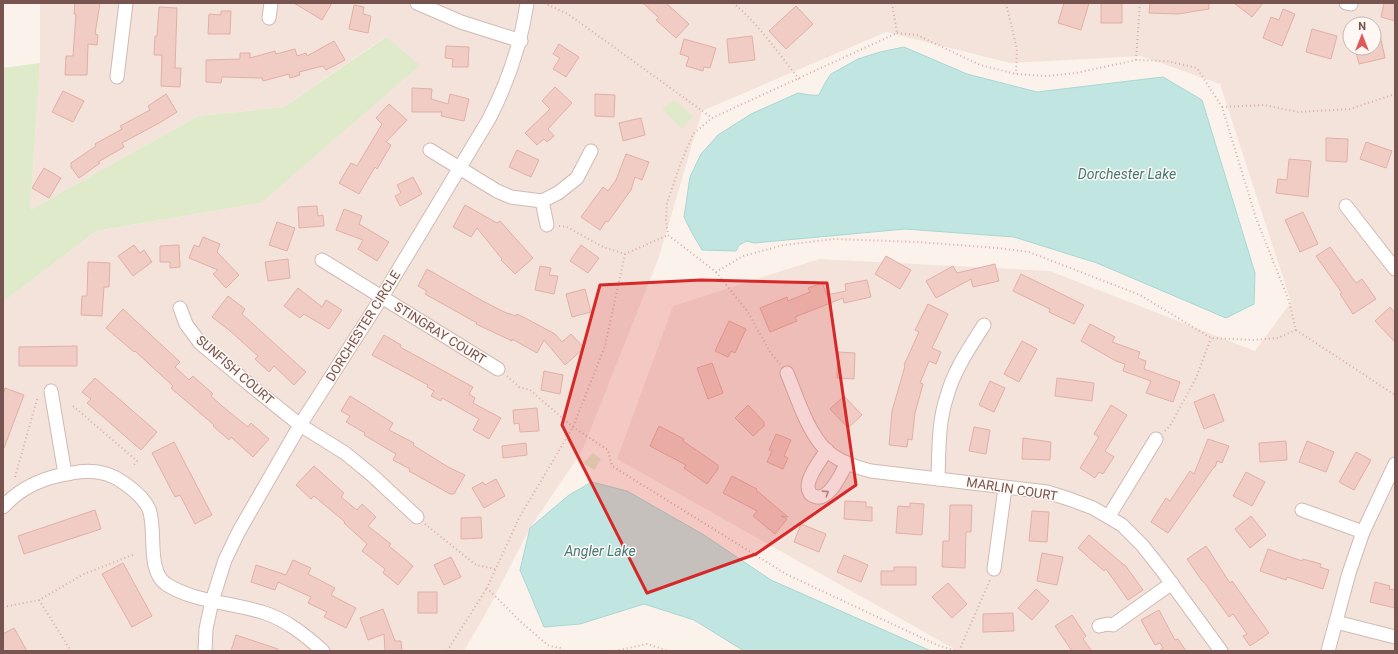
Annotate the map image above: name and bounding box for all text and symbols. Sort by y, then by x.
north arrow [1342,16,1382,56]
text: N [1358,20,1366,33]
water label: Dorchester Lake [1078,166,1176,182]
street label: DORCHESTER CIRCLE [323,268,403,384]
street label: STINGRAY COURT [391,299,489,367]
street label: SUNFISH COURT [193,332,277,408]
street label: MARLIN COURT [965,474,1059,504]
one-way arrow [822,491,829,498]
water label: Angler Lake [563,543,636,559]

